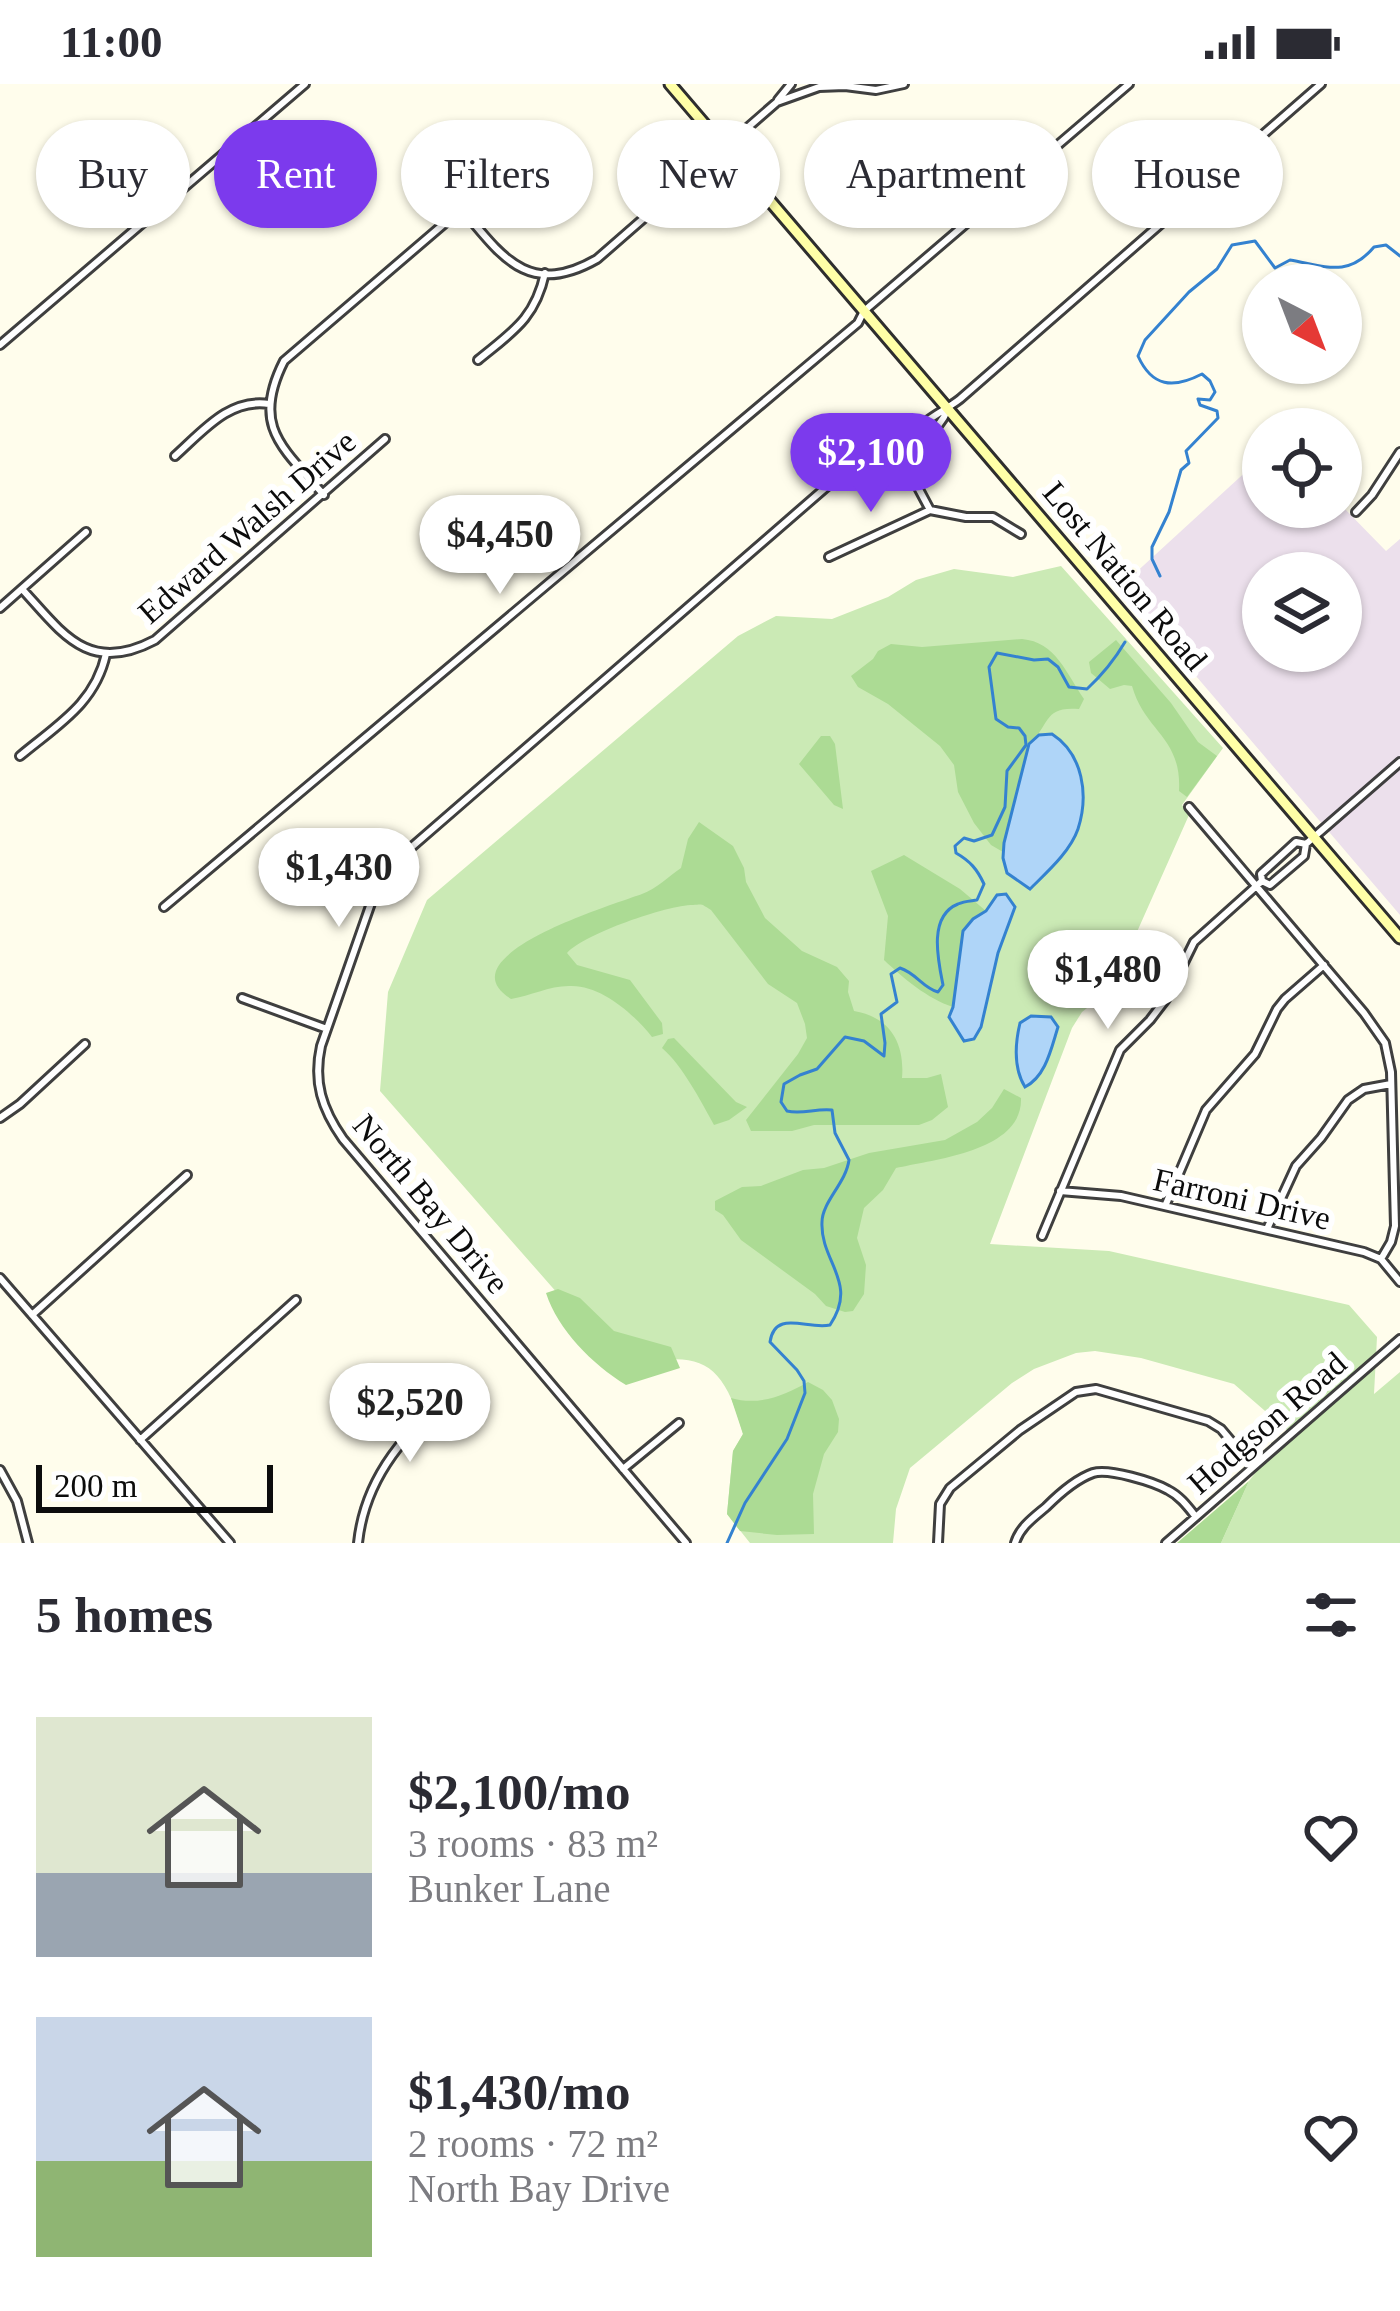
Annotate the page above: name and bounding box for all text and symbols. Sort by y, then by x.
text: 11:00 [60,17,163,67]
chip: Buy [36,120,190,228]
chip: Rent [214,120,377,228]
chip: Filters [401,120,593,228]
chip: New [617,120,780,228]
chip: Apartment [804,120,1068,228]
chip: House [1092,120,1283,228]
north arrow [1242,264,1362,384]
map controls [1242,264,1362,672]
button: locate [1242,408,1362,528]
pin: $2,100 [773,413,969,515]
street label: Edward Walsh Drive [131,423,363,631]
text: $2,100 [817,430,925,473]
street label: Lost Nation Road [1036,475,1215,678]
pin: $4,450 [402,495,598,597]
text: $4,450 [446,512,554,555]
button: layers [1242,552,1362,672]
pin: $1,430 [241,828,437,930]
text: $1,430 [285,845,393,888]
pin: $1,480 [1010,930,1206,1032]
text: $1,480 [1054,947,1162,990]
street label: North Bay Drive [346,1107,516,1301]
street label: Farroni Drive [1150,1161,1334,1237]
street label: Hodgson Road [1181,1344,1354,1501]
pin: $2,520 [312,1363,508,1465]
text: $2,520 [356,1380,464,1423]
scale bar [36,1459,273,1512]
text: 200 m [54,1468,137,1504]
icon: filters [1298,1582,1364,1648]
text: 5 homes [36,1587,213,1643]
text: $2,100/mo [408,1764,630,1820]
icon: home [132,1765,276,1909]
icon: heart [1298,1804,1364,1870]
text: 3 rooms · 83 m² [408,1822,658,1865]
text: Bunker Lane [408,1867,611,1910]
text: $1,430/mo [408,2064,630,2120]
icon: home [132,2065,276,2209]
icon: heart [1298,2104,1364,2170]
text: 2 rooms · 72 m² [408,2122,658,2165]
text: North Bay Drive [408,2167,670,2210]

